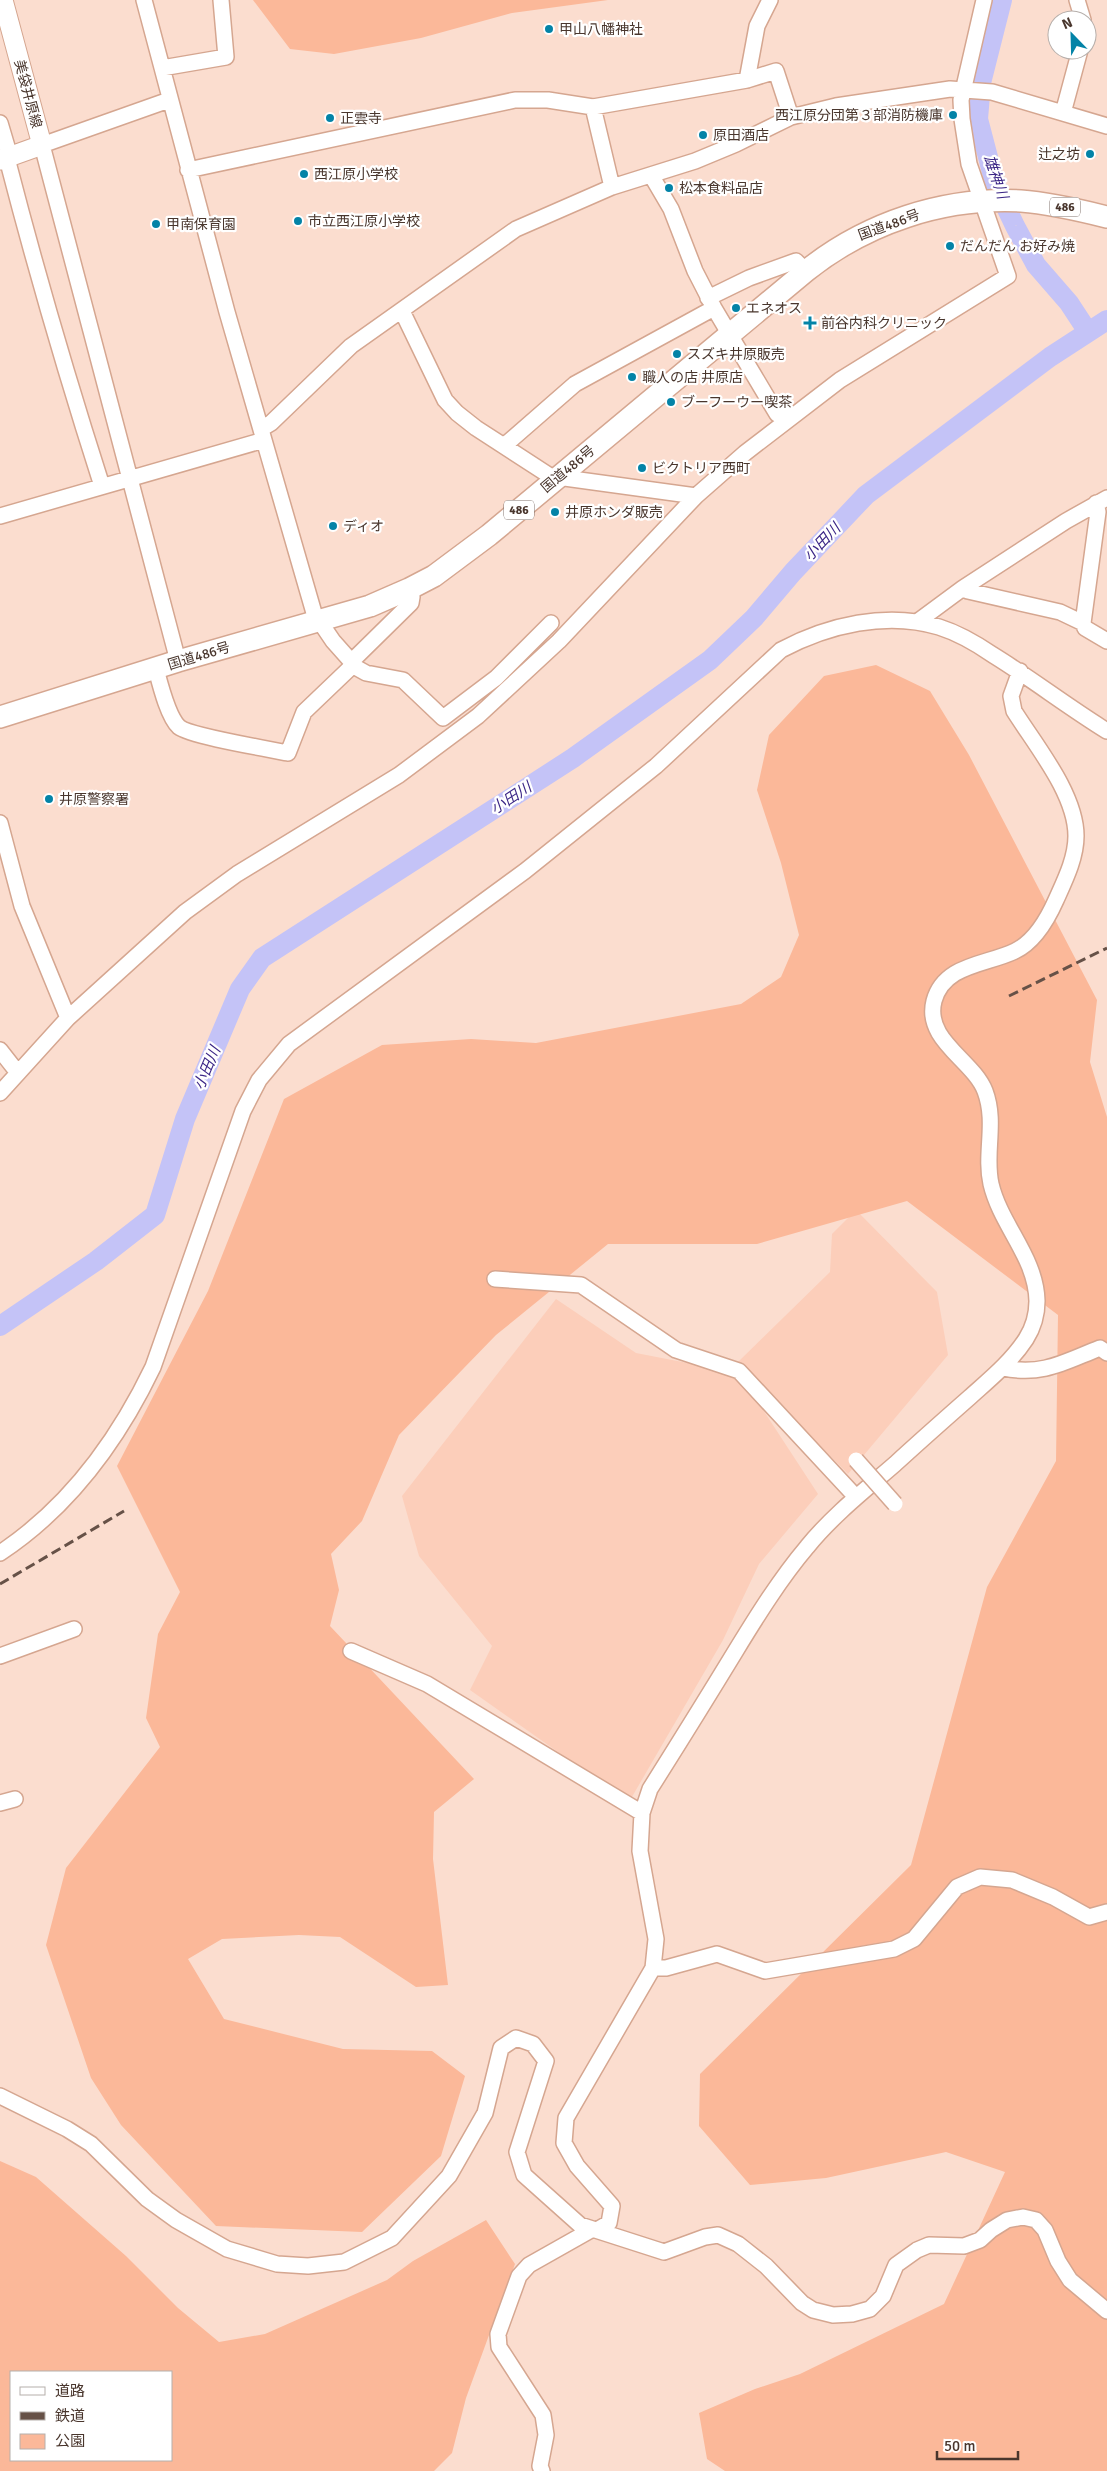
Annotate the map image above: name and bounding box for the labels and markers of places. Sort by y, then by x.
place label: 甲山八幡神社 [559,21,643,38]
marker: 甲山八幡神社 [543,23,555,35]
place label: 西江原分団第３部消防機庫 [775,107,943,124]
marker: 西江原分団第３部消防機庫 [947,109,959,121]
place label: 正雲寺 [340,110,382,127]
marker: 正雲寺 [324,112,336,124]
place label: 原田酒店 [713,127,769,144]
marker: 原田酒店 [697,129,709,141]
place label: 辻之坊 [1038,146,1080,163]
marker: 辻之坊 [1084,148,1096,160]
place label: 西江原小学校 [314,166,398,183]
marker: 西江原小学校 [298,168,310,180]
place label: 松本食料品店 [679,180,763,197]
marker: 松本食料品店 [663,182,675,194]
place label: 市立西江原小学校 [308,213,420,230]
marker: 市立西江原小学校 [292,215,304,227]
place label: 甲南保育園 [166,216,236,233]
marker: 甲南保育園 [150,218,162,230]
place label: だんだん お好み焼 [960,238,1075,255]
marker: だんだん お好み焼 [944,240,956,252]
place label: エネオス [746,300,802,317]
marker: エネオス [730,302,742,314]
place label: 前谷内科クリニック [821,315,947,332]
marker: 前谷内科クリニック [803,316,817,330]
place label: スズキ井原販売 [687,346,785,363]
marker: スズキ井原販売 [671,348,683,360]
place label: 職人の店 井原店 [642,369,743,386]
marker: 職人の店 井原店 [626,371,638,383]
place label: ブーフーウー喫茶 [681,394,792,411]
marker: ブーフーウー喫茶 [665,396,677,408]
place label: ビクトリア西町 [652,460,750,477]
marker: ビクトリア西町 [636,462,648,474]
place label: 井原ホンダ販売 [565,504,663,521]
marker: 井原ホンダ販売 [549,506,561,518]
place label: ディオ [343,518,384,535]
marker: ディオ [327,520,339,532]
place label: 井原警察署 [59,791,129,808]
marker: 井原警察署 [43,793,55,805]

